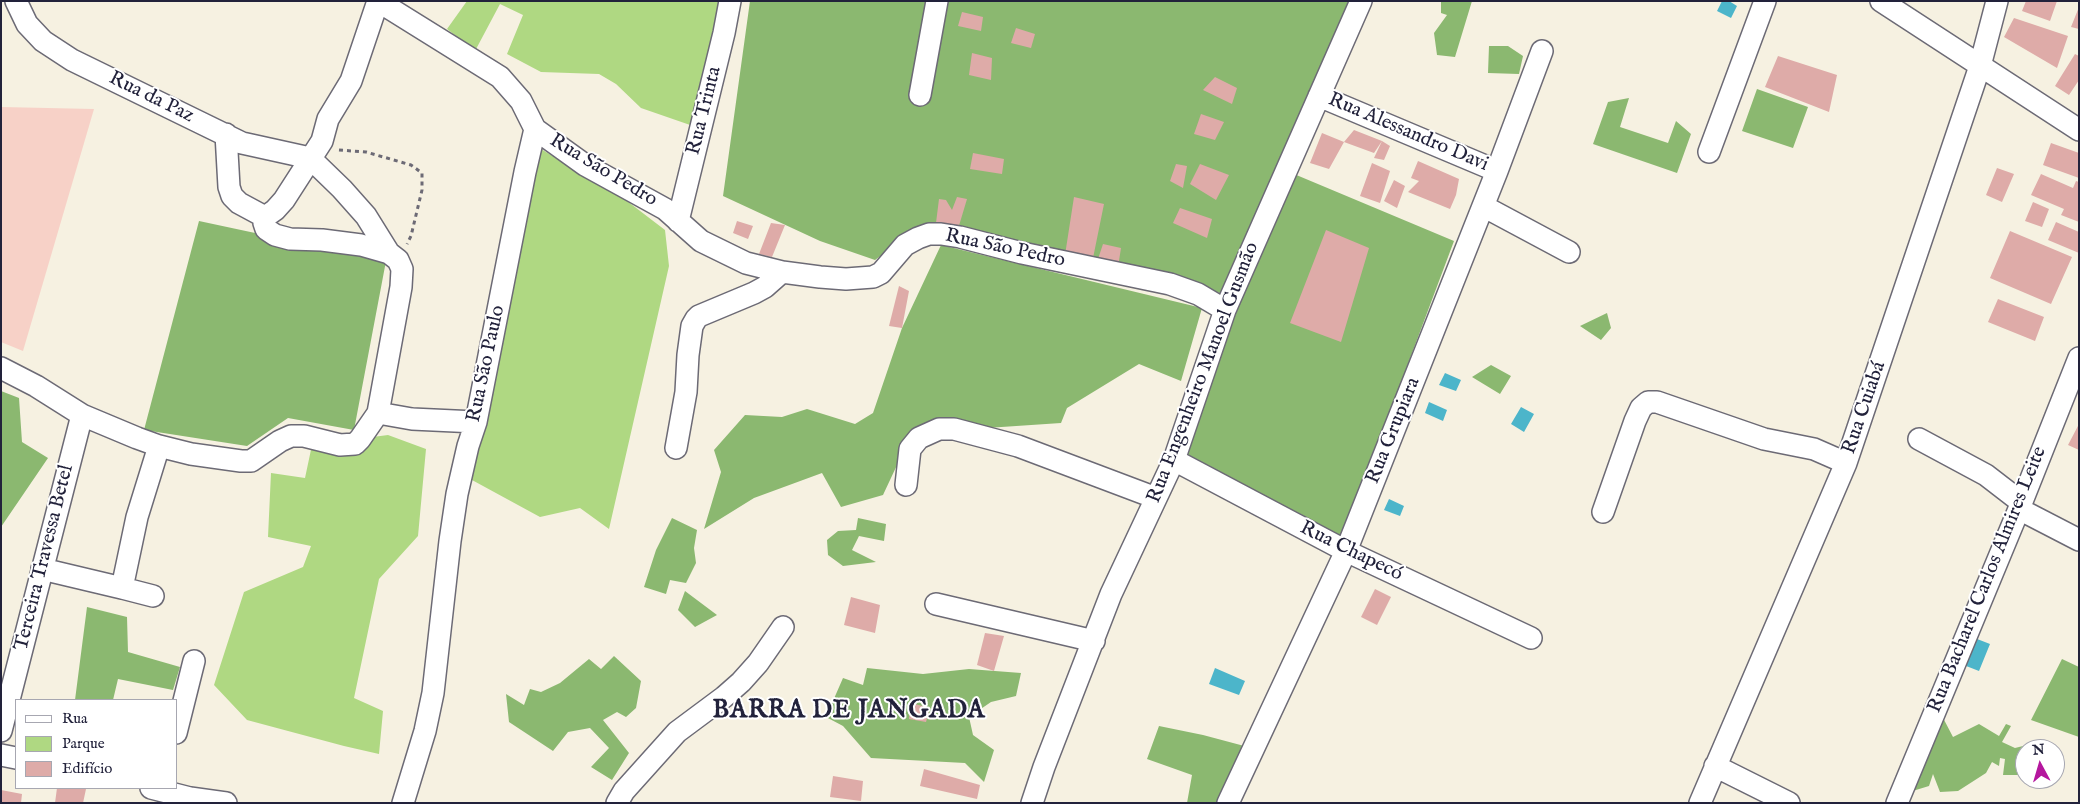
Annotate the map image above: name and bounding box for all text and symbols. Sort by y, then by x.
street label: Rua Trinta [682,64,728,158]
street label: Rua da Paz [105,67,197,129]
street label: Rua Alessandro Davi [1324,88,1492,178]
street label: Rua São Pedro [545,129,661,213]
street label: Rua São Pedro [943,225,1067,273]
street label: Rua Engenheiro Manoel Gusmão [1143,239,1265,507]
street label: Rua São Paulo [463,303,511,425]
street label: Rua Cuiabá [1838,358,1892,458]
street label: Rua Grupiara [1362,374,1426,488]
street label: Rua Bacharel Carlos Almires Leite [1923,443,2053,717]
street label: Terceira Travessa Betel [10,463,80,653]
street label: Rua Chapecó [1296,517,1406,587]
district label: BARRA DE JANGADA [711,697,987,727]
legend [15,699,178,789]
text: Rua [62,709,88,728]
text: Parque [62,734,105,753]
north arrow [2015,739,2065,789]
text: N [2032,740,2046,760]
text: Edifício [62,759,112,778]

